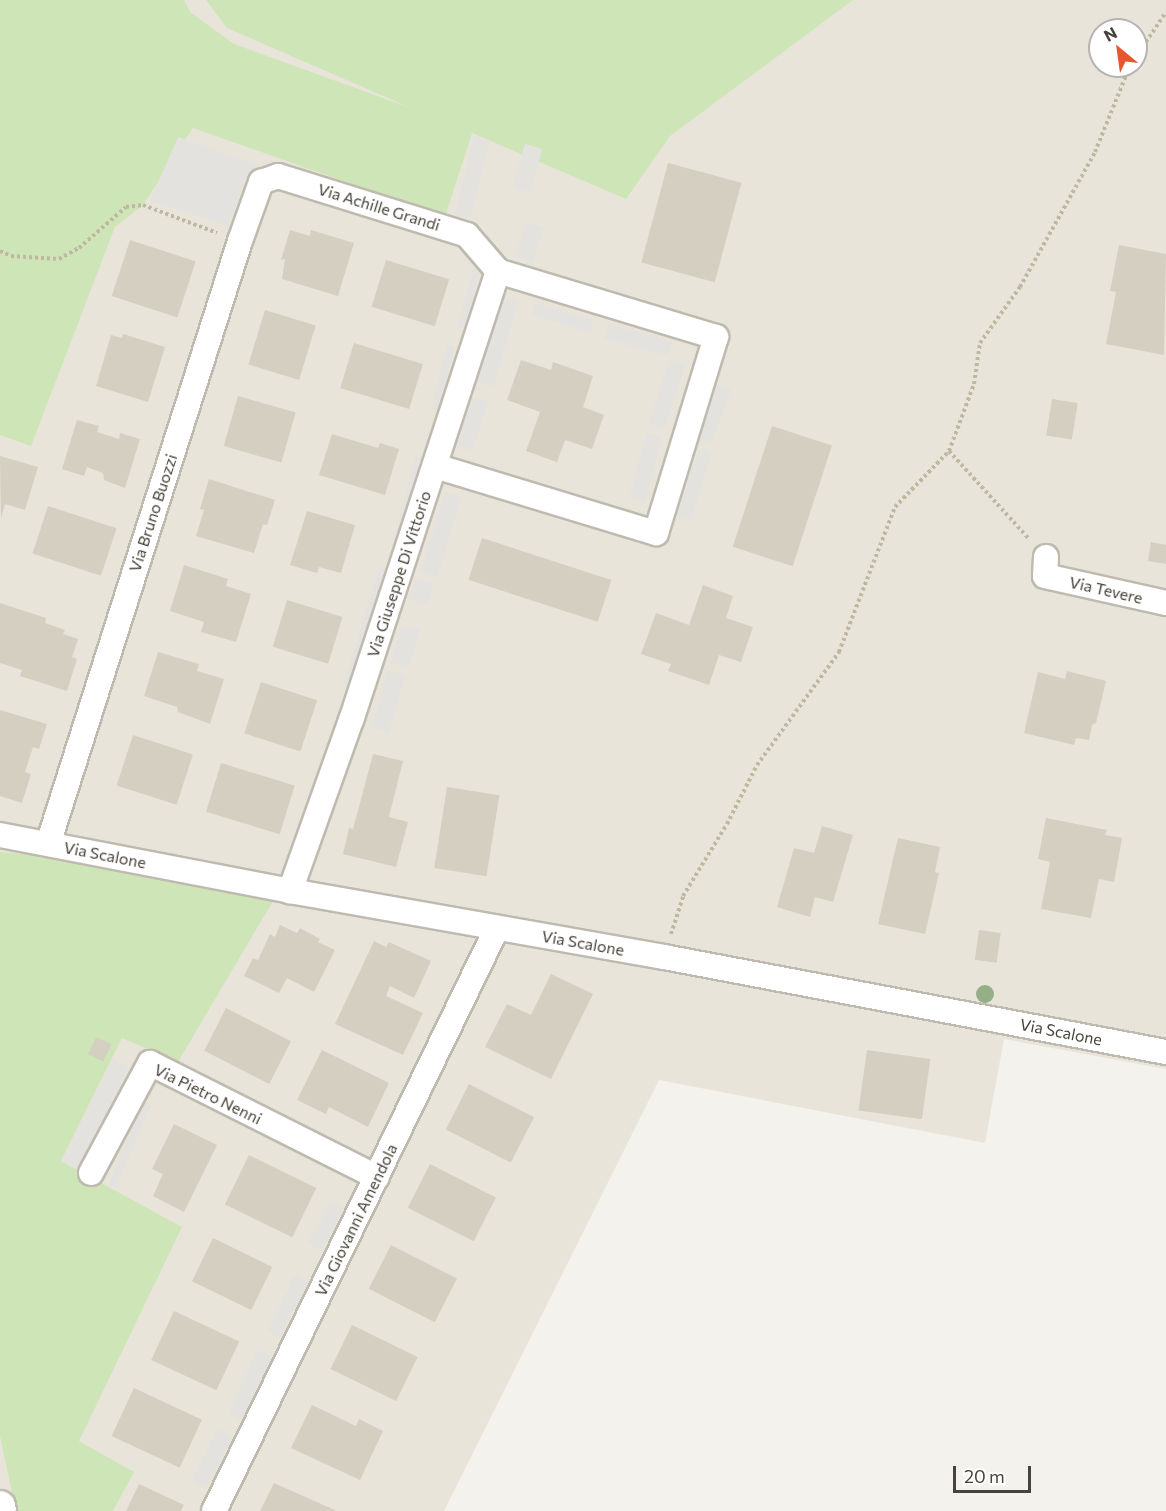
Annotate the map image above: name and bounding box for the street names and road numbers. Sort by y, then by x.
street label: Via Achille Grandi [316,179,442,235]
street label: Via Bruno Buozzi [125,452,181,574]
street label: Via Giuseppe Di Vittorio [363,488,435,660]
street label: Via Tevere [1067,572,1145,608]
street label: Via Scalone [62,838,148,872]
street label: Via Scalone [540,926,626,960]
street label: Via Scalone [1018,1015,1104,1049]
street label: Via Pietro Nenni [151,1060,265,1128]
street label: Via Giovanni Amendola [311,1141,401,1299]

